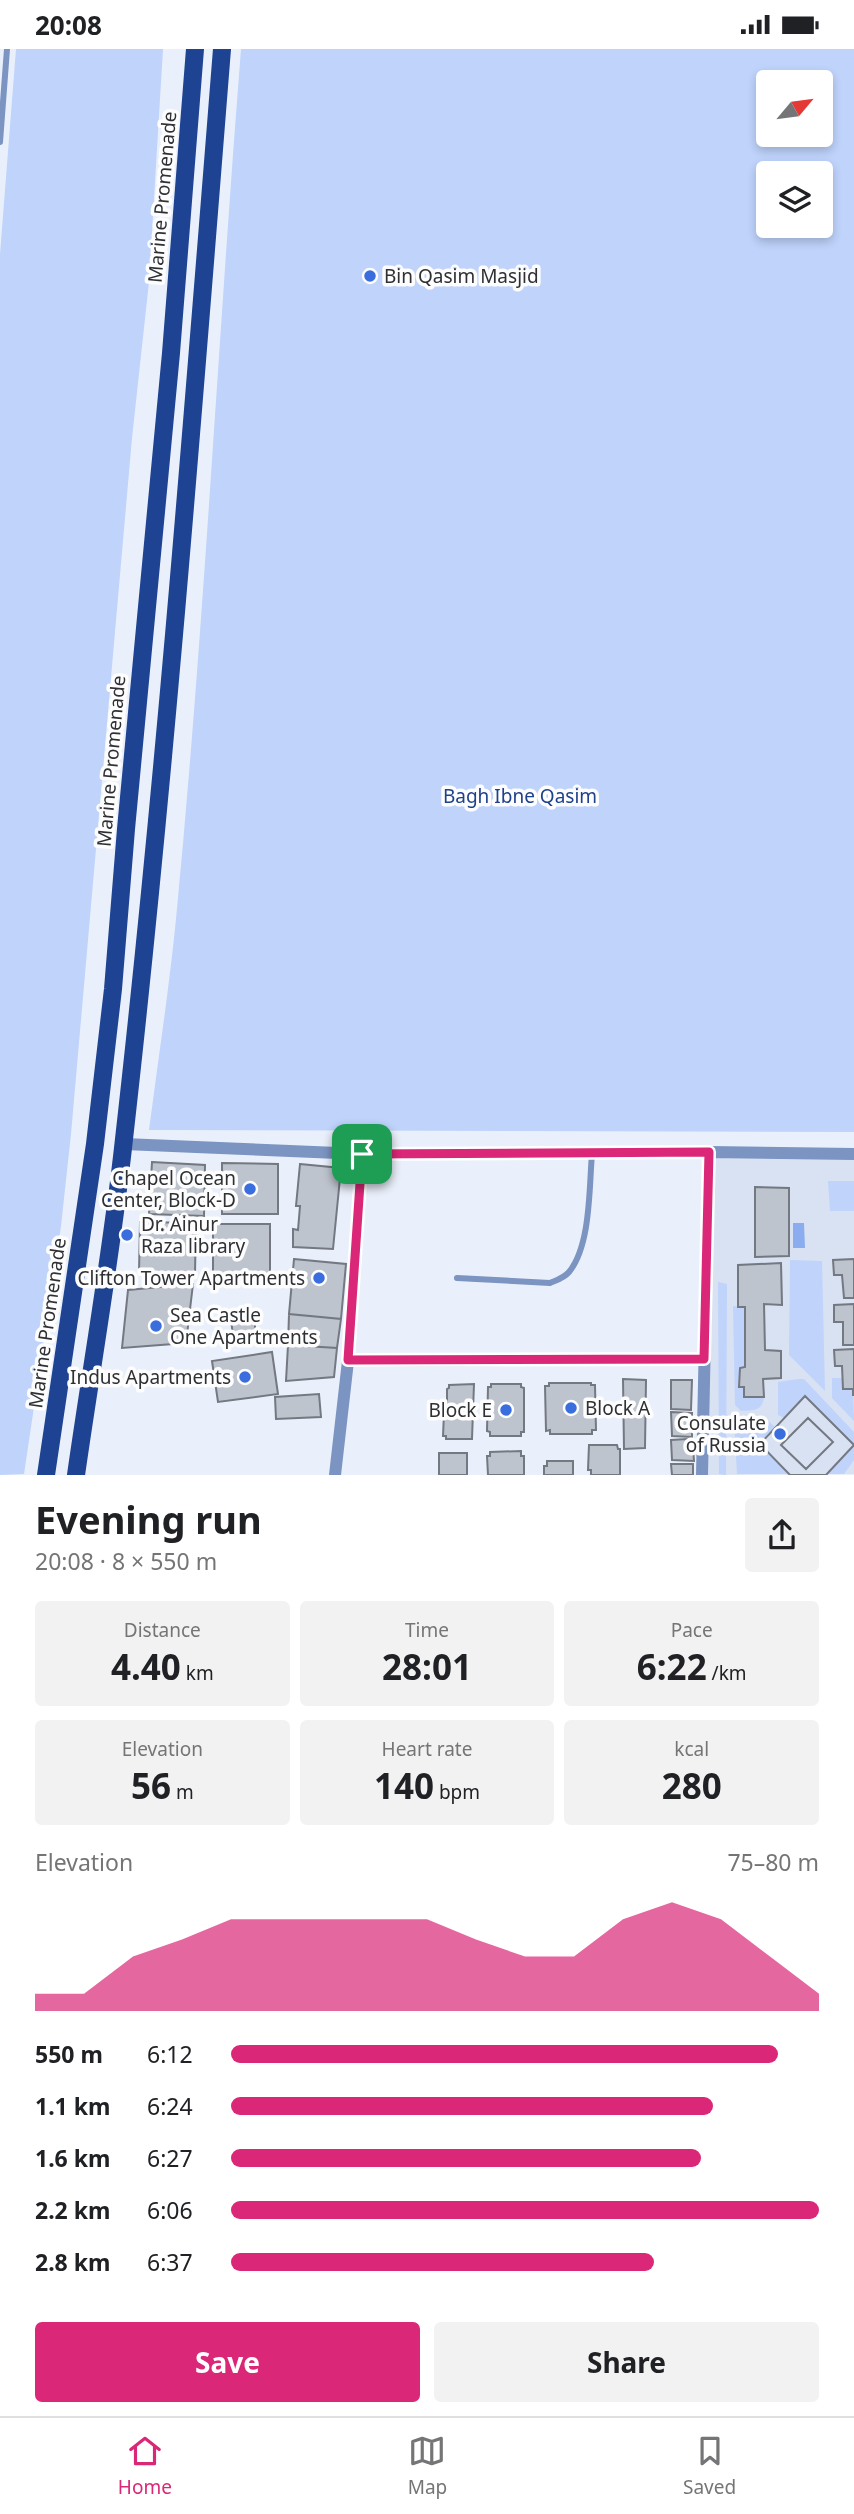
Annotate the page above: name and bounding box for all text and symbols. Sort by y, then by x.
text: 20:08 [35,7,102,43]
north arrow [756,70,833,147]
map controls [756,70,833,238]
street label: Marine Promenade [142,110,182,284]
button: layers [756,161,833,238]
place label: Bin Qasim Masjid [384,263,539,289]
marker: Bin Qasim Masjid [362,268,378,284]
street label: Marine Promenade [91,674,131,848]
park label: Bagh Ibne Qasim [443,783,597,809]
pin [332,1124,392,1184]
icon: arrive [343,1135,381,1173]
place label: Chapel Ocean Center, Block-D [101,1165,236,1213]
marker: Chapel Ocean Center, Block-D [242,1181,258,1197]
place label: Dr. Ainur Raza library [141,1211,245,1259]
marker: Dr. Ainur Raza library [119,1227,135,1243]
street label: Marine Promenade [22,1236,72,1410]
place label: Clifton Tower Apartments [77,1265,305,1291]
marker: Clifton Tower Apartments [311,1270,327,1286]
place label: Sea Castle One Apartments [170,1302,318,1350]
marker: Sea Castle One Apartments [148,1318,164,1334]
place label: Indus Apartments [70,1364,231,1390]
marker: Indus Apartments [237,1369,253,1385]
place label: Block A [585,1395,651,1421]
place label: Block E [428,1397,492,1423]
marker: Block A [563,1400,579,1416]
marker: Block E [498,1402,514,1418]
place label: Consulate of Russia [677,1410,766,1458]
marker: Consulate of Russia [772,1426,788,1442]
text: Evening run [35,1493,262,1545]
button: share [745,1498,819,1572]
text: 20:08 · 8 × 550 m [35,1545,217,1577]
text: Distance [124,1617,201,1643]
text: Time [405,1617,449,1643]
text: Pace [671,1617,713,1643]
text: 4.40 [111,1643,181,1690]
text: 28:01 [382,1643,472,1690]
text: 6:22 [637,1643,707,1690]
text: km [181,1660,214,1686]
text: /km [707,1660,747,1686]
text: Elevation [122,1736,203,1762]
text: Heart rate [382,1736,472,1762]
text: kcal [674,1736,709,1762]
text: 56 [131,1762,171,1809]
text: 140 [374,1762,434,1809]
text: 280 [662,1762,722,1809]
text: m [171,1779,194,1805]
text: bpm [434,1779,480,1805]
text: Elevation [35,1846,133,1878]
text: 75–80 m [727,1846,819,1878]
text: 550 m [35,2038,103,2070]
text: 6:12 [147,2038,193,2070]
text: 1.1 km [35,2090,110,2122]
text: 6:24 [147,2090,193,2122]
text: 1.6 km [35,2142,110,2174]
text: 6:27 [147,2142,193,2174]
text: 2.2 km [35,2194,110,2226]
text: 6:06 [147,2194,193,2226]
text: 2.8 km [35,2246,110,2278]
text: 6:37 [147,2246,193,2278]
button: Save [35,2322,420,2402]
button: Share [434,2322,819,2402]
tab: Home [118,2432,172,2500]
tab: Map [408,2432,447,2500]
tab: Saved [683,2432,736,2500]

